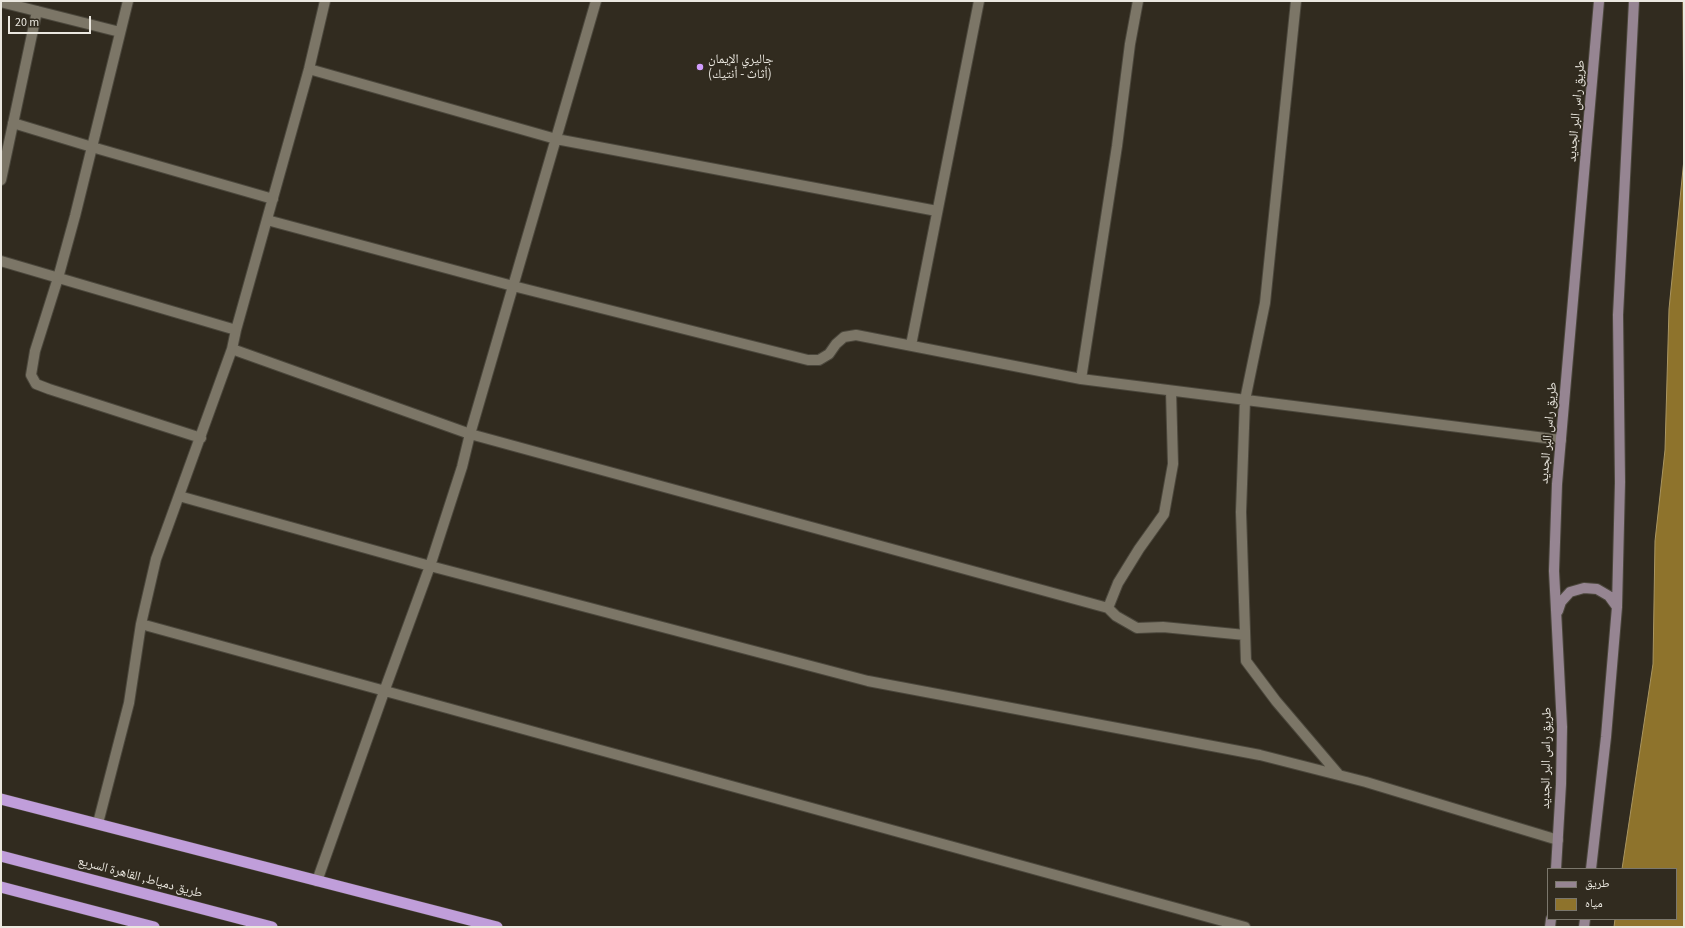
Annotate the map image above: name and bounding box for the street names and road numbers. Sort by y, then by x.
street label: طريق راس البر الجديد [1565,60,1589,162]
street label: طريق راس البر الجديد [1537,382,1561,484]
street label: طريق راس البر الجديد [1538,707,1556,809]
street label: طريق دمياط, القاهرة السريع [76,854,204,902]

